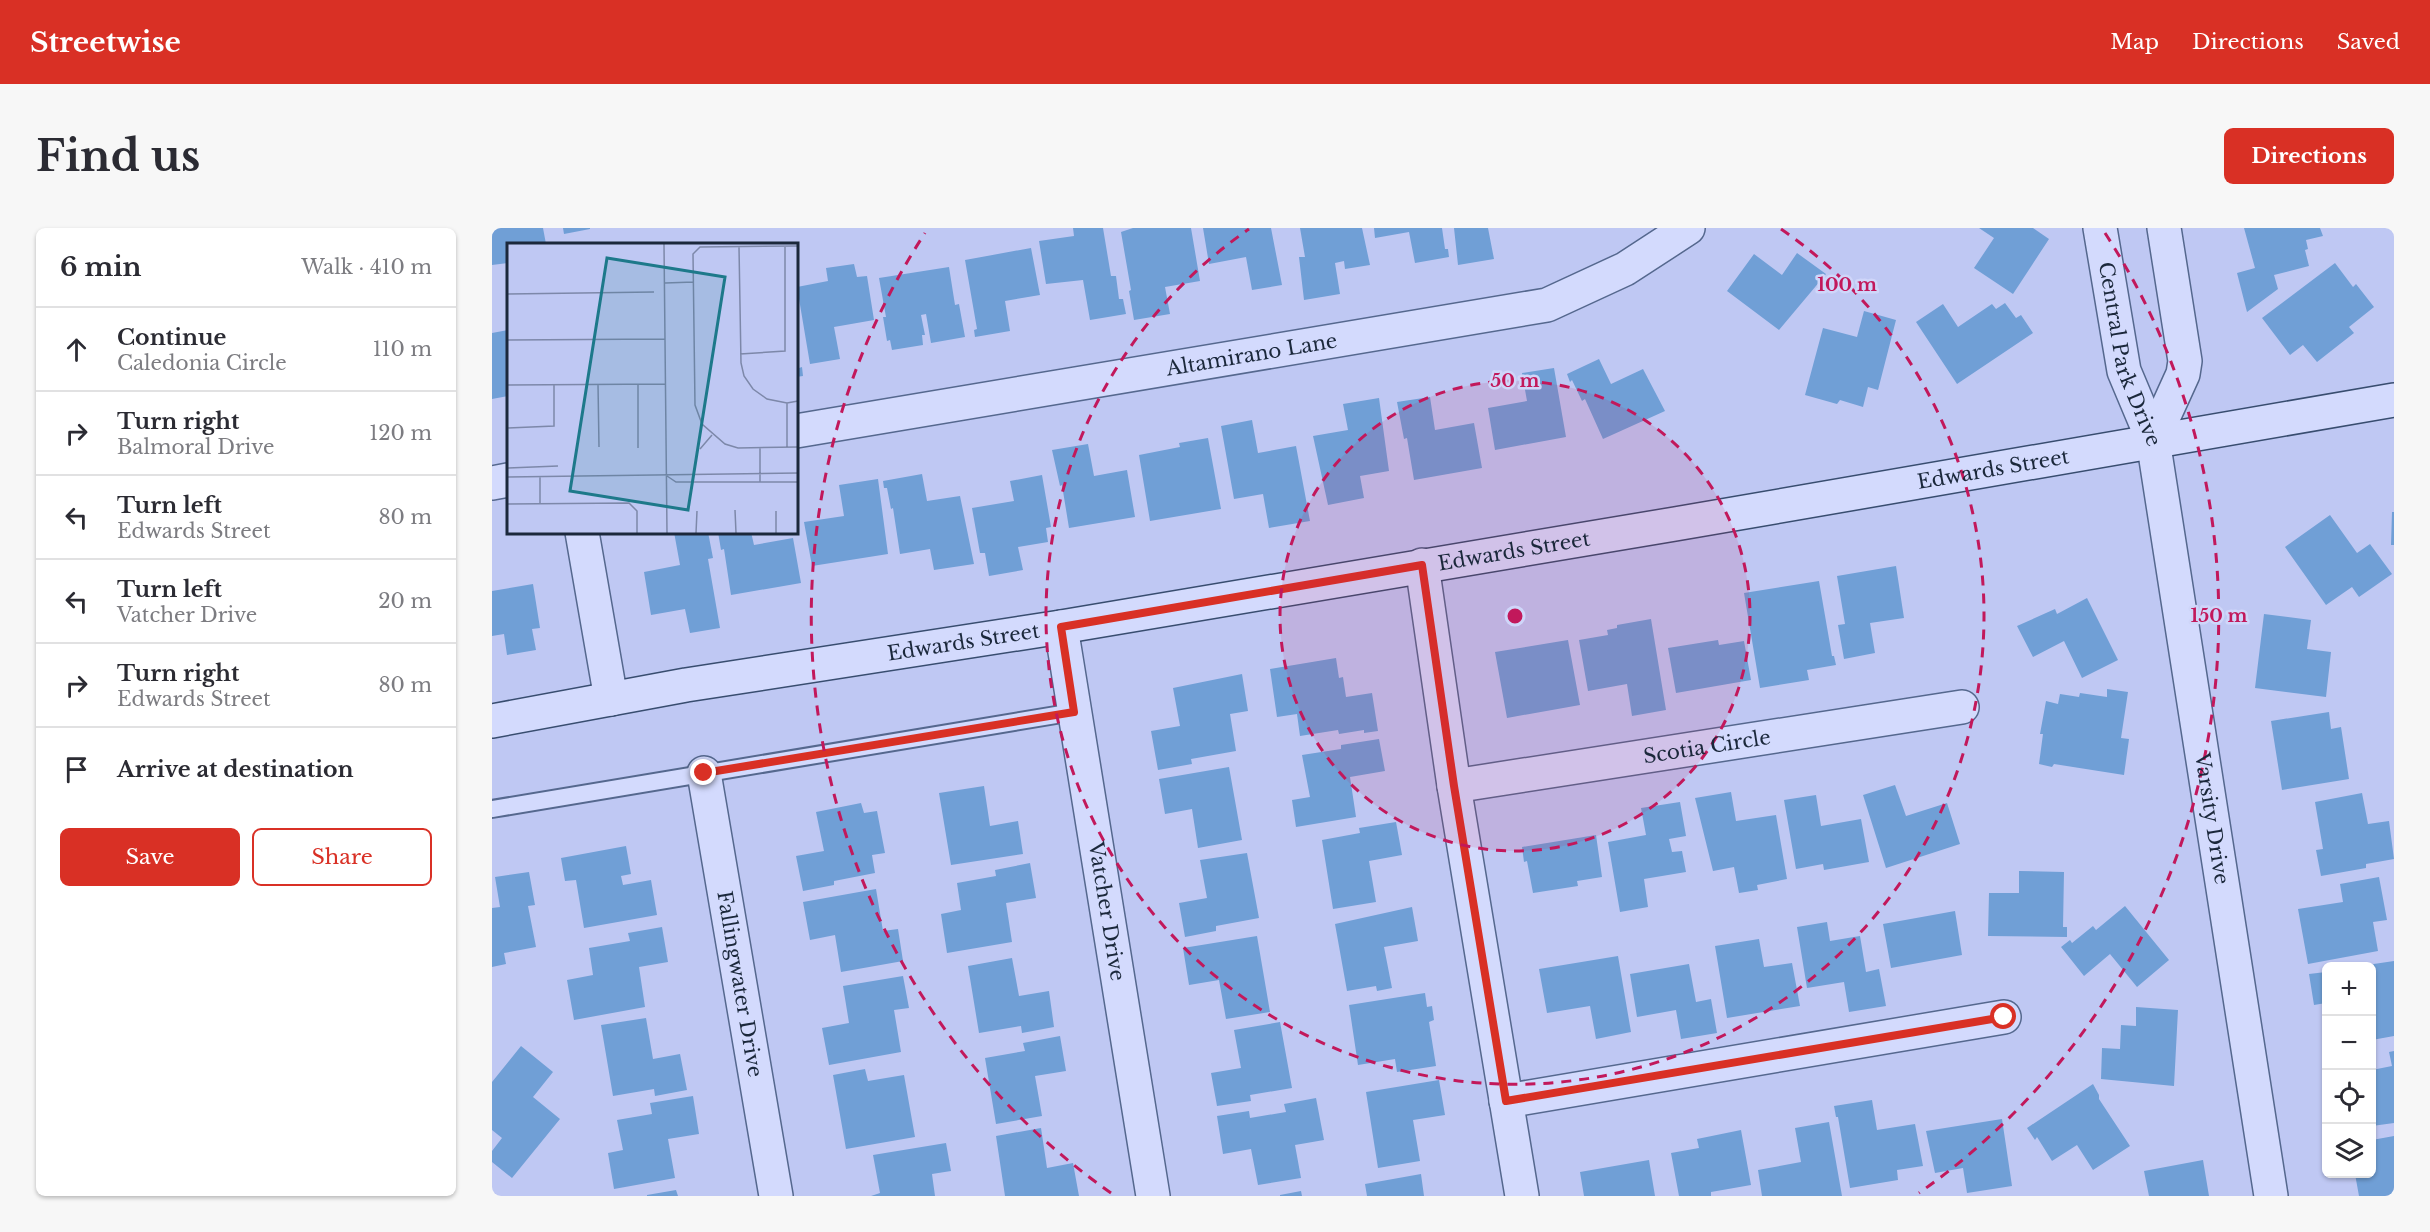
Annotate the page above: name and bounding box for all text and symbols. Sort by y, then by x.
text: Streetwise [30,25,181,60]
text: Map [2110,29,2159,55]
text: Directions [2192,29,2304,55]
text: Saved [2337,29,2400,55]
button: Directions [2224,128,2394,184]
text: Find us [36,130,200,182]
inset map [507,243,798,534]
text: 6 min [60,251,141,283]
text: Walk · 410 m [301,255,432,279]
street label: Central Park Drive [2094,260,2166,450]
text: 100 m [1817,274,1877,296]
text: Continue [117,324,226,351]
street label: Altamirano Lane [1163,328,1339,381]
icon: ahead [60,333,93,366]
text: 110 m [373,337,432,361]
text: Caledonia Circle [117,351,287,375]
text: 50 m [1491,370,1540,392]
text: Turn right [117,408,239,435]
icon: right [60,417,93,450]
text: 120 m [369,421,432,445]
text: Balmoral Drive [117,435,274,459]
street label: Edwards Street [1915,444,2071,494]
text: Turn left [117,492,222,519]
icon: left [60,501,93,534]
text: 80 m [378,505,432,529]
text: Edwards Street [117,519,271,543]
street label: Edwards Street [1436,526,1592,576]
text: Turn left [117,576,222,603]
icon: left [60,585,93,618]
text: 20 m [378,589,432,613]
text: Vatcher Drive [117,603,257,627]
text: 150 m [2191,605,2248,627]
centre of rings [1505,606,1525,626]
street label: Edwards Street [886,618,1042,666]
text: Turn right [117,660,239,687]
icon: right [60,669,93,702]
text: 80 m [378,673,432,697]
text: Edwards Street [117,687,271,711]
street label: Scotia Circle [1642,725,1772,768]
street label: Varsity Drive [2190,750,2234,886]
icon: arrive [60,753,93,786]
text: Arrive at destination [117,756,354,783]
route end [690,759,716,785]
button: Save [60,828,240,886]
button: Share [252,828,432,886]
street label: Vatcher Drive [1084,839,1130,983]
street label: Fallingwater Drive [712,889,768,1079]
map controls [2322,962,2376,1178]
button: + [2322,962,2376,1016]
route start [1990,1003,2016,1029]
button: − [2322,1016,2376,1070]
button: locate [2322,1070,2376,1124]
button: layers [2322,1124,2376,1178]

